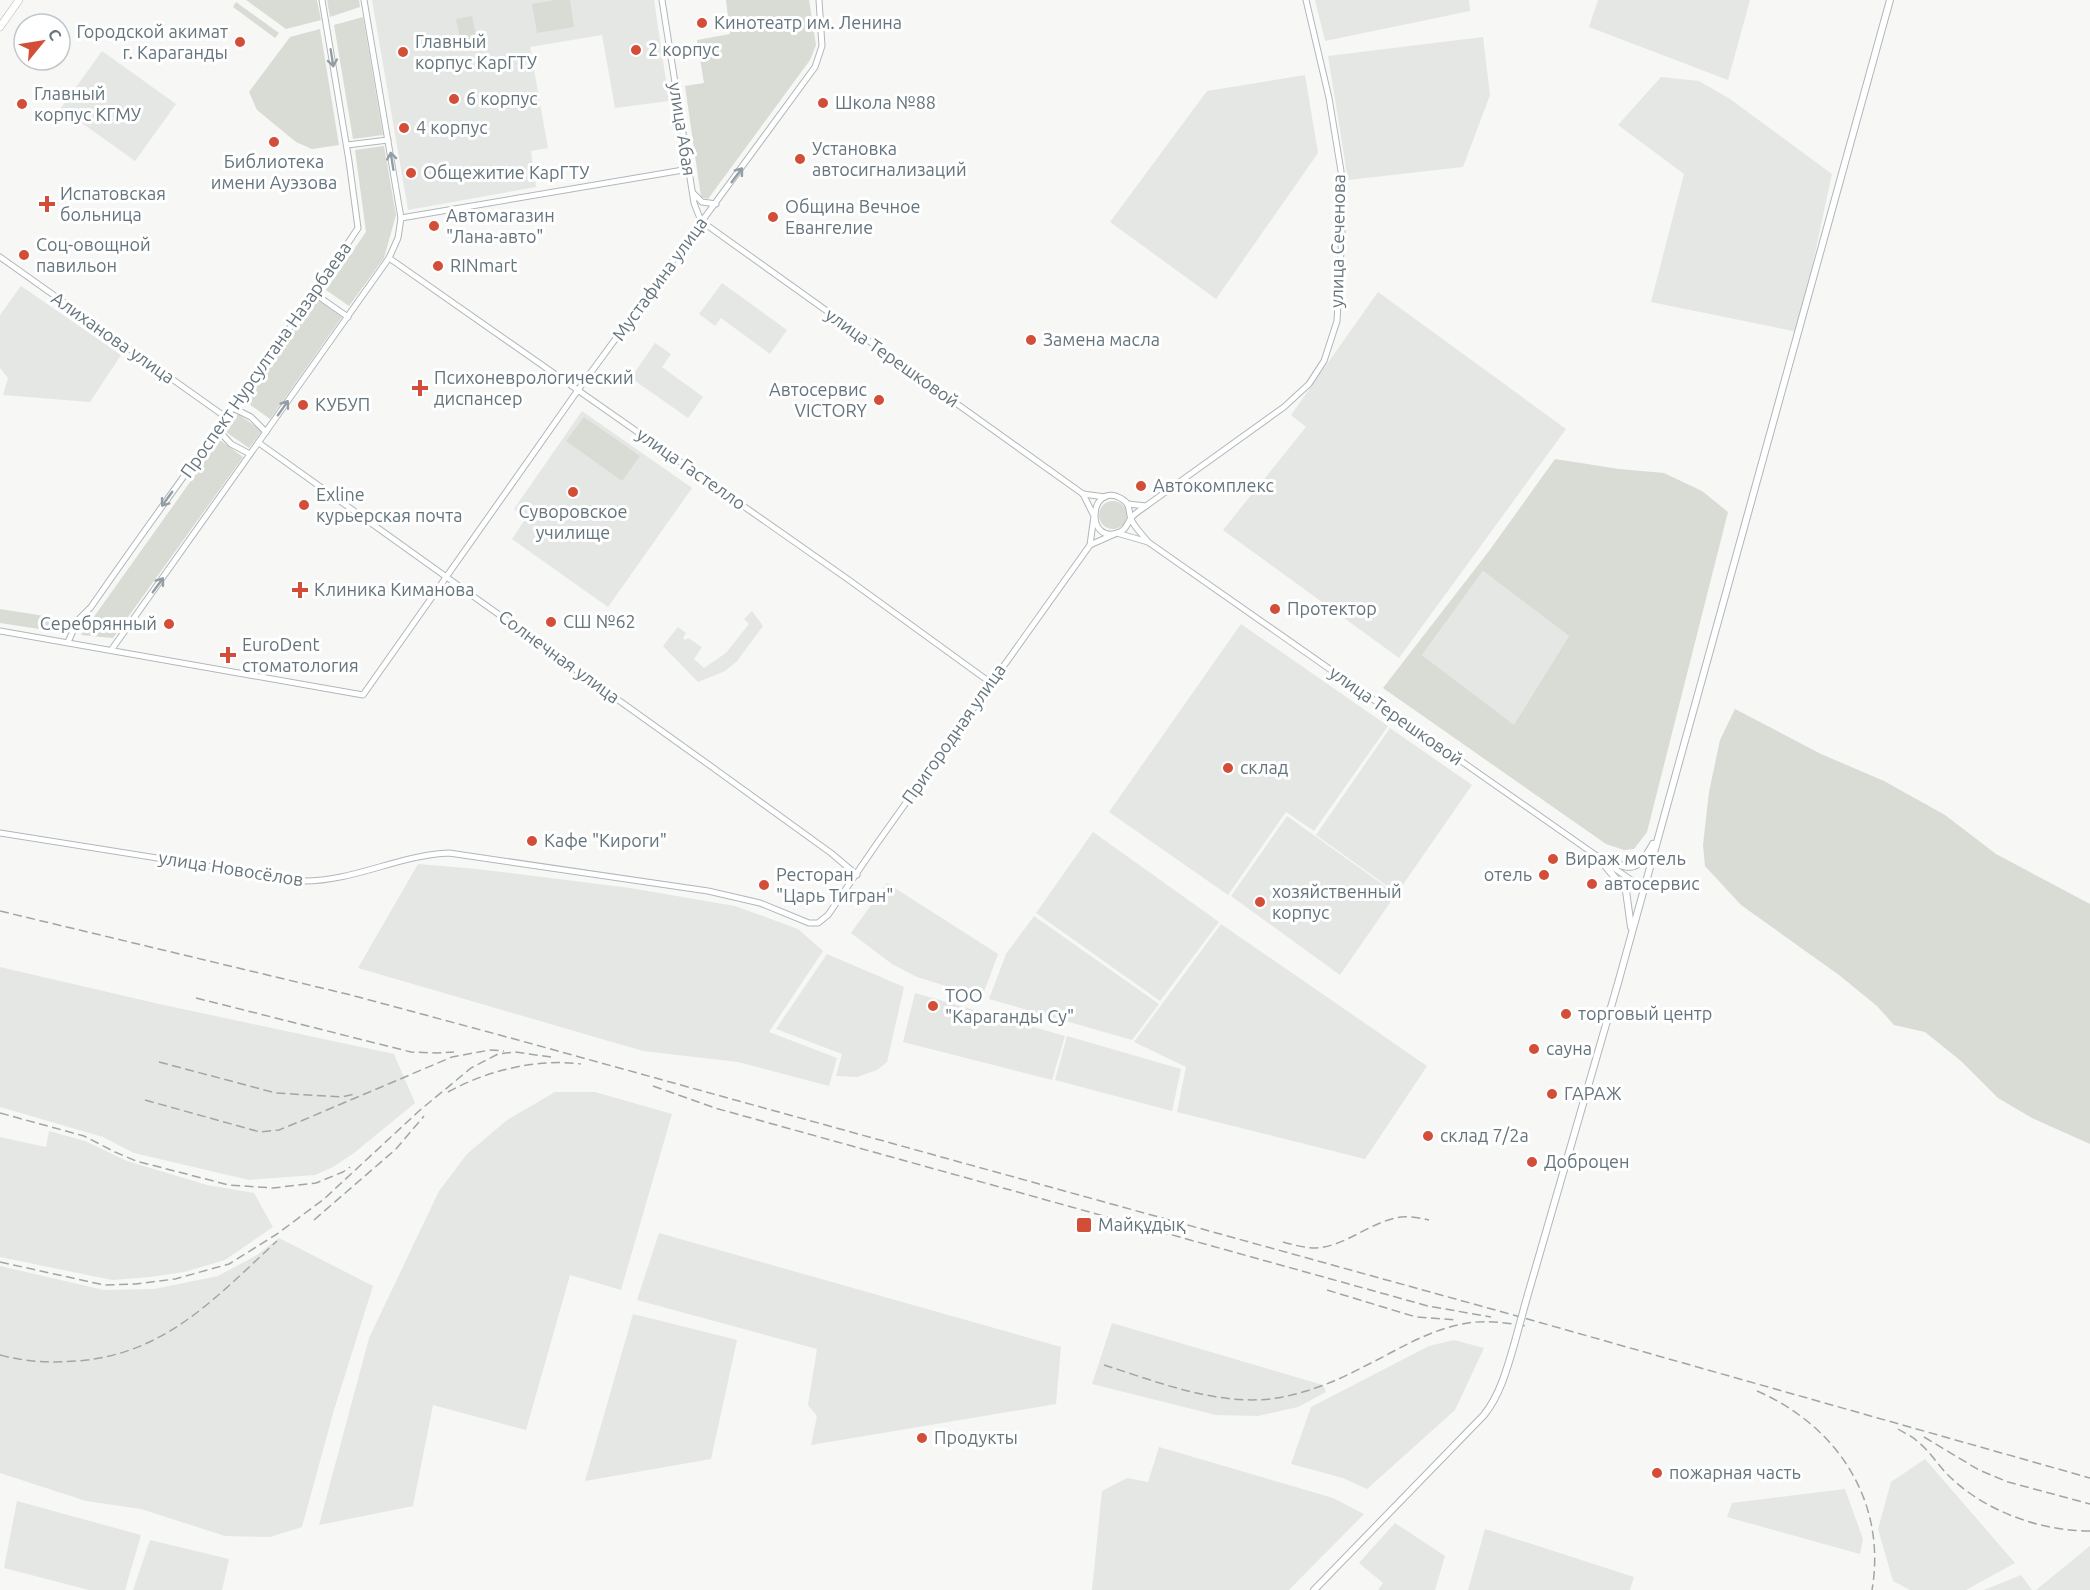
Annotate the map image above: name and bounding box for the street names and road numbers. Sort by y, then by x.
street label: улица Абая [666,81,700,177]
street label: улица Сеченова [1326,174,1348,308]
street label: Мустафина улица [608,213,711,344]
street label: Проспект Нурсултана Назарбаева [176,238,355,481]
street label: Алиханова улица [48,287,179,387]
street label: улица Терешковой [822,304,963,411]
street label: улица Гастелло [633,423,750,513]
street label: Солнечная улица [495,606,624,707]
street label: Пригородная улица [897,660,1009,807]
street label: улица Терешковой [1326,662,1467,769]
street label: улица Новосёлов [157,847,305,889]

